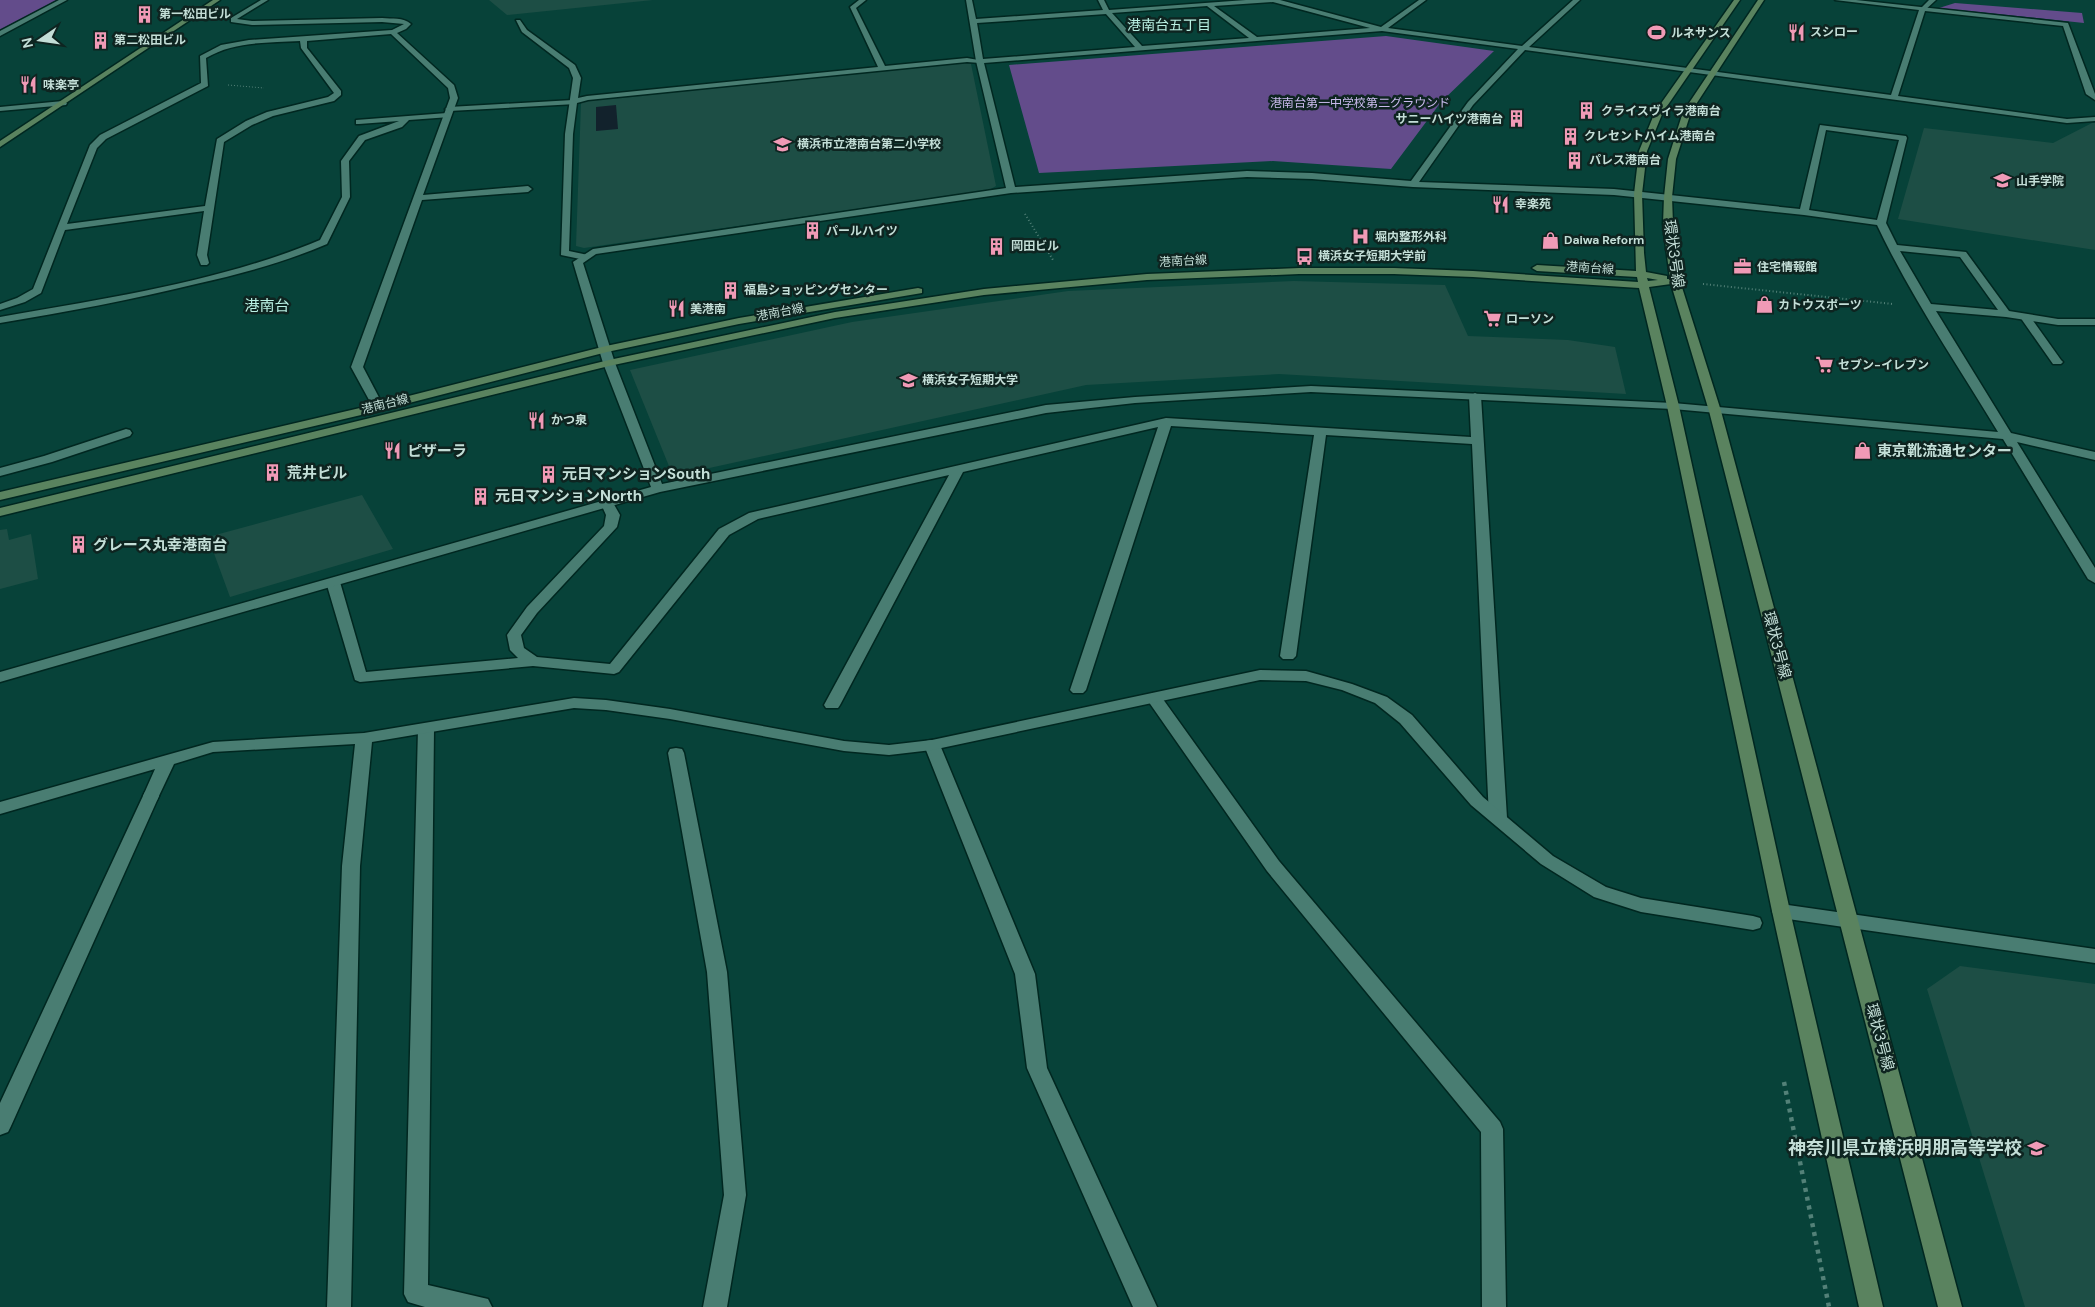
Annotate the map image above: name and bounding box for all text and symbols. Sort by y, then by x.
building icon: 第一松田ビル [135,4,155,24]
place label: 第一松田ビル [159,6,231,22]
north arrow [15,15,65,65]
district label: 港南台五丁目 [1127,16,1211,34]
restaurant icon: スシロー [1786,22,1806,42]
sports icon: ルネサンス [1647,23,1667,43]
place label: スシロー [1810,24,1858,40]
place label: ルネサンス [1671,25,1731,41]
building icon: 第二松田ビル [90,30,110,50]
place label: 第二松田ビル [114,32,186,48]
text: N [17,36,37,50]
restaurant icon: 味楽亭 [19,75,39,95]
place label: 味楽亭 [43,77,79,93]
park label: 港南台第一中学校第二グラウンド [1270,95,1450,111]
building icon: クライスヴィラ港南台 [1577,101,1597,121]
place label: クライスヴィラ港南台 [1601,103,1721,119]
building icon: サニーハイツ港南台 [1507,109,1527,129]
place label: サニーハイツ港南台 [1395,111,1503,127]
building icon: クレセントハイム港南台 [1560,126,1580,146]
place label: クレセントハイム港南台 [1584,128,1716,144]
school or university icon: 横浜市立港南台第二小学校 [773,134,793,154]
place label: 横浜市立港南台第二小学校 [797,136,941,152]
building icon: パレス港南台 [1565,150,1585,170]
place label: パレス港南台 [1589,152,1661,168]
school or university icon: 山手学院 [1992,171,2012,191]
place label: 山手学院 [2016,173,2064,189]
restaurant icon: 幸楽苑 [1491,194,1511,214]
place label: 幸楽苑 [1515,196,1551,212]
street label: 環状3号線 [1659,219,1689,289]
building icon: パールハイツ [802,221,822,241]
place label: パールハイツ [826,223,898,239]
hospital icon: 堀内整形外科 [1351,227,1371,247]
place label: 堀内整形外科 [1375,229,1447,245]
shop icon: Daiwa Reform [1540,230,1560,250]
place label: Daiwa Reform [1564,232,1644,248]
building icon: 岡田ビル [987,236,1007,256]
place label: 岡田ビル [1011,238,1059,254]
bus stop icon: 横浜女子短期大学前 [1294,246,1314,266]
place label: 横浜女子短期大学前 [1318,248,1426,264]
street label: 港南台線 [1159,252,1207,270]
office icon: 住宅情報館 [1733,257,1753,277]
street label: 港南台線 [1565,258,1615,278]
place label: 住宅情報館 [1757,259,1817,275]
building icon: 福島ショッピングセンター [720,280,740,300]
place label: 福島ショッピングセンター [744,282,888,298]
shop icon: カトウスポーツ [1754,295,1774,315]
district label: 港南台 [244,296,290,316]
place label: カトウスポーツ [1778,297,1862,313]
restaurant icon: 美港南 [666,299,686,319]
street label: 港南台線 [755,300,805,324]
place label: 美港南 [690,301,726,317]
supermarket icon: ローソン [1482,309,1502,329]
place label: ローソン [1506,311,1554,327]
supermarket icon: セブン-イレブン [1814,355,1834,375]
place label: セブン-イレブン [1838,357,1929,373]
school or university icon: 横浜女子短期大学 [898,370,918,390]
place label: 横浜女子短期大学 [922,372,1018,388]
street label: 港南台線 [360,390,410,418]
restaurant icon: かつ泉 [527,410,547,430]
place label: かつ泉 [551,412,587,428]
restaurant icon: ピザーラ [383,441,403,461]
place label: ピザーラ [407,441,467,461]
shop icon: 東京靴流通センター [1853,441,1873,461]
place label: 東京靴流通センター [1877,441,2012,461]
building icon: 荒井ビル [263,463,283,483]
place label: 荒井ビル [287,463,347,483]
building icon: 元日マンションSouth [538,464,558,484]
place label: 元日マンションSouth [562,464,710,484]
building icon: 元日マンションNorth [471,486,491,506]
place label: 元日マンションNorth [495,486,642,506]
building icon: グレース丸幸港南台 [69,535,89,555]
place label: グレース丸幸港南台 [93,535,227,555]
street label: 環状3号線 [1758,609,1796,681]
street label: 環状3号線 [1861,1001,1899,1073]
place label: 神奈川県立横浜明朋高等学校 [1788,1136,2022,1160]
school or university icon: 神奈川県立横浜明朋高等学校 [2026,1138,2046,1158]

